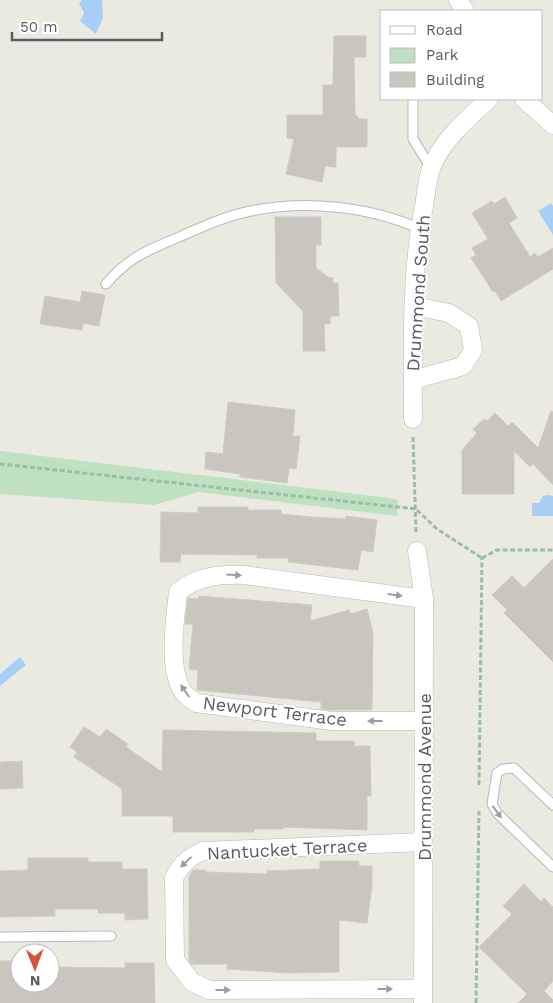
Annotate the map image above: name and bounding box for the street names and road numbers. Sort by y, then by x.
street label: Drummond South [402,214,434,372]
street label: Newport Terrace [202,692,348,730]
street label: Drummond Avenue [414,693,435,861]
street label: Nantucket Terrace [206,834,368,864]

